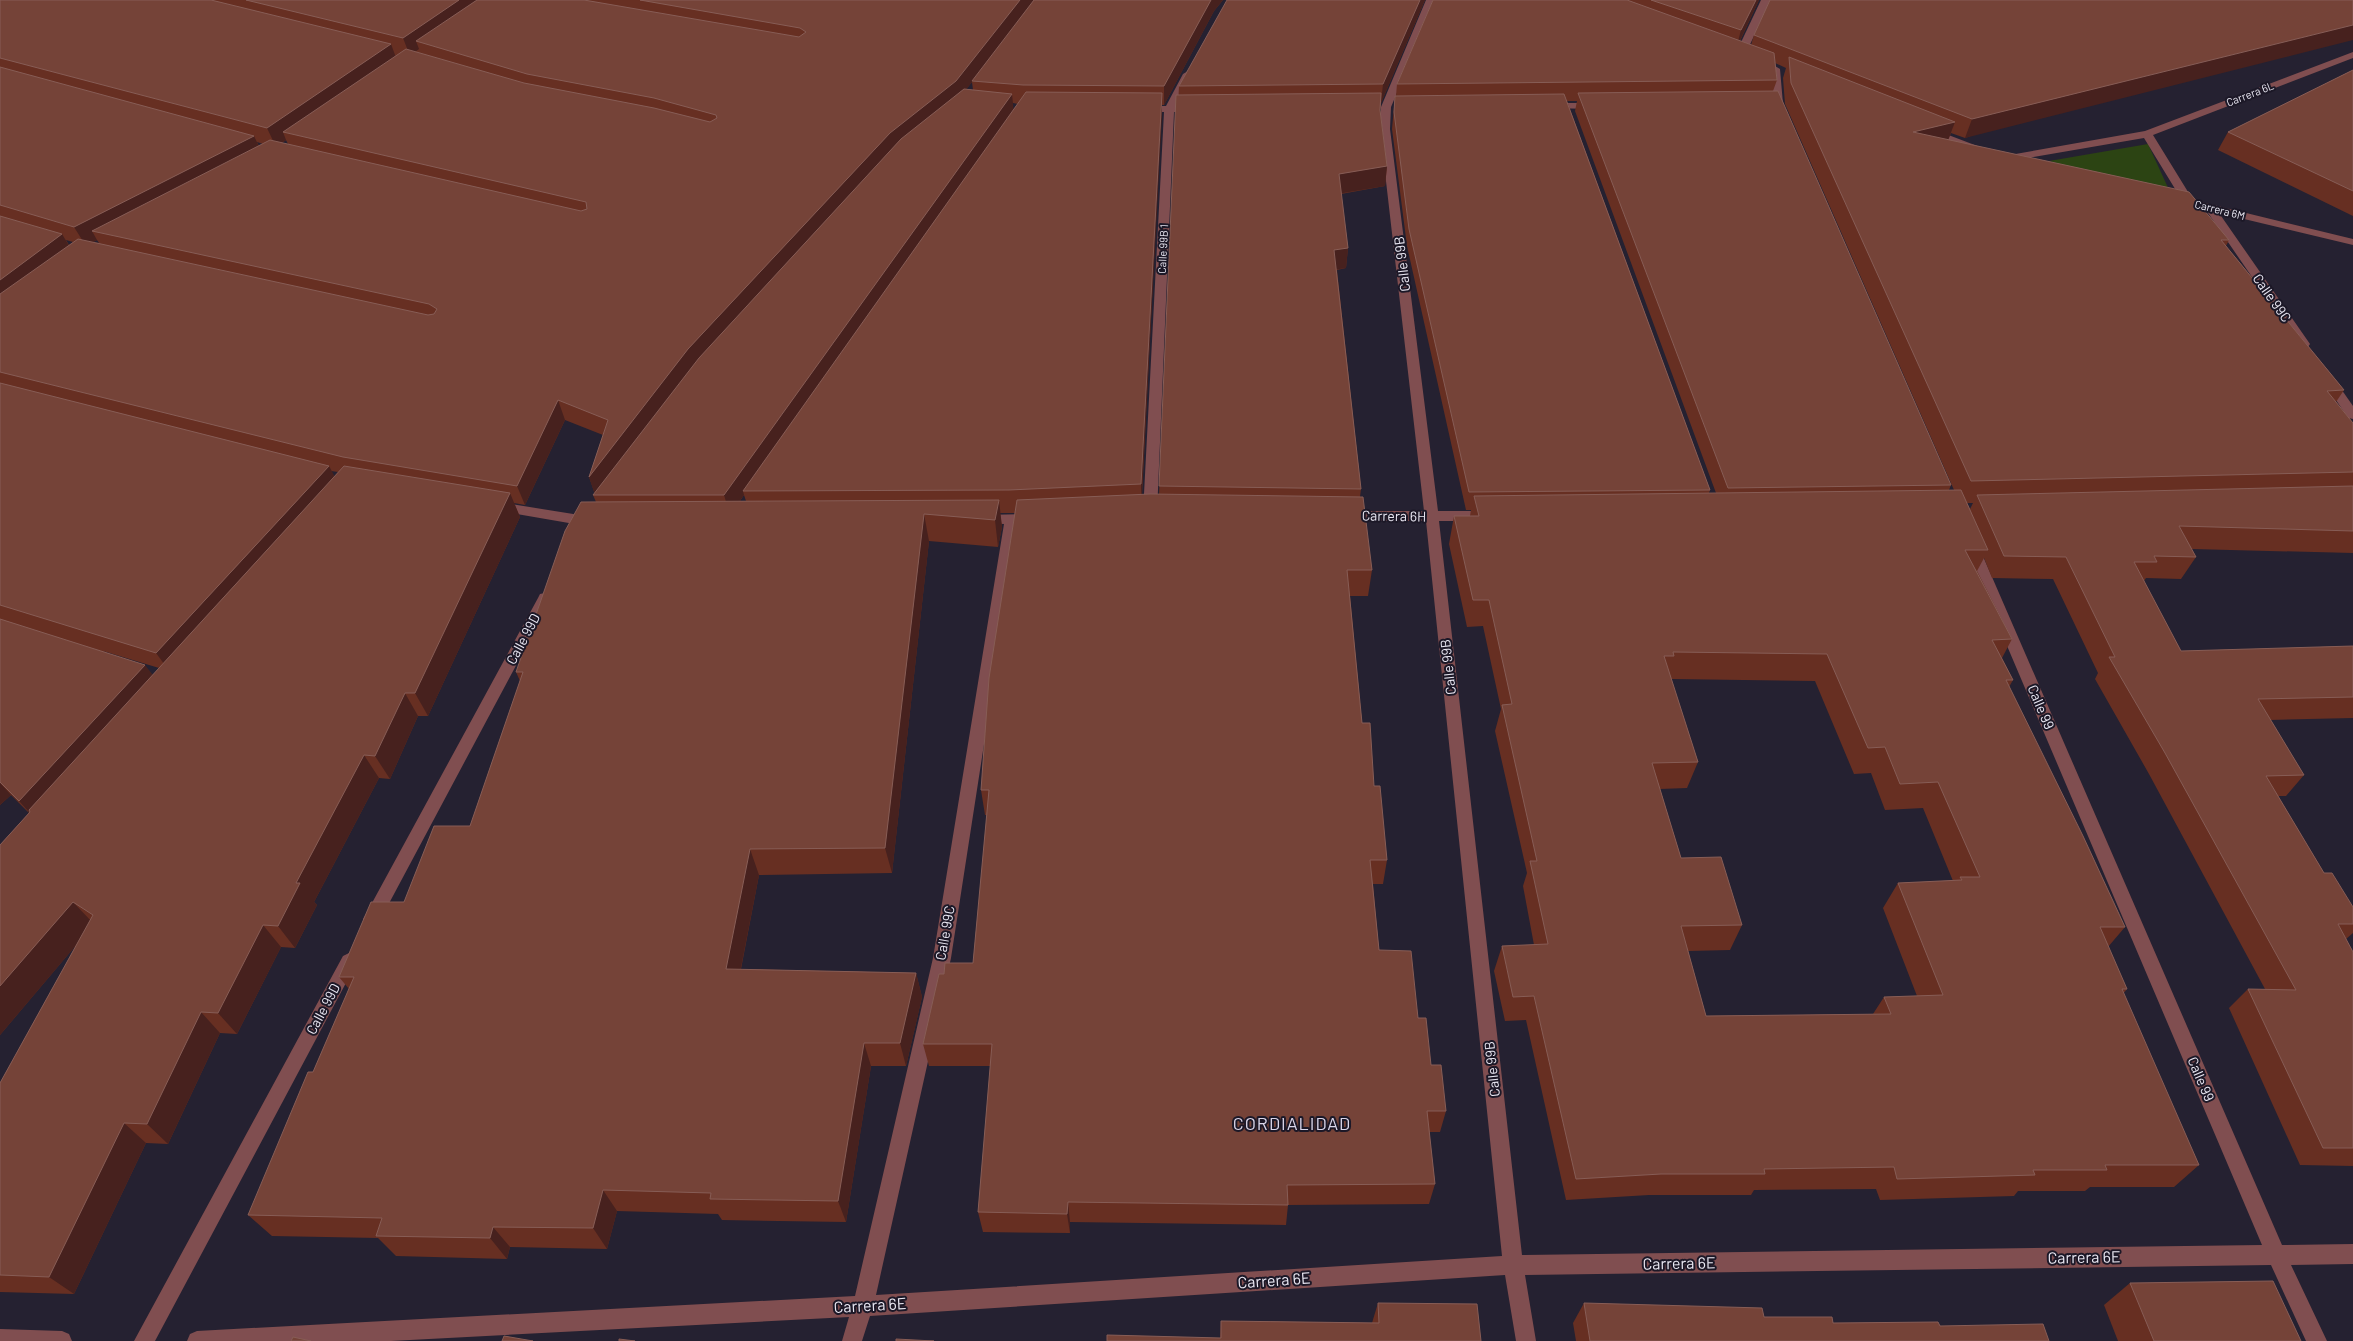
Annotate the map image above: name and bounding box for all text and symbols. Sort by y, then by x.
street label: Carrera 6L [2224,79,2275,109]
street label: Carrera 6M [2194,197,2247,222]
street label: Calle 99B 1 [1155,224,1170,274]
street label: Calle 99B [1390,235,1413,293]
street label: Calle 99C [2250,270,2295,325]
street label: Carrera 6H [1362,506,1426,525]
street label: Calle 99D [502,610,543,667]
street label: Calle 99B [1436,639,1459,696]
street label: Calle 99 [2024,682,2058,732]
street label: Calle 99C [931,904,958,962]
street label: Calle 99D [302,980,343,1037]
street label: Calle 99B [1480,1041,1503,1098]
street label: Calle 99 [2184,1054,2218,1104]
district label: CORDIALIDAD [1233,1112,1351,1134]
street label: Carrera 6E [2047,1246,2121,1267]
street label: Carrera 6E [1642,1252,1716,1273]
street label: Carrera 6E [1237,1267,1311,1292]
street label: Carrera 6E [833,1293,907,1316]

